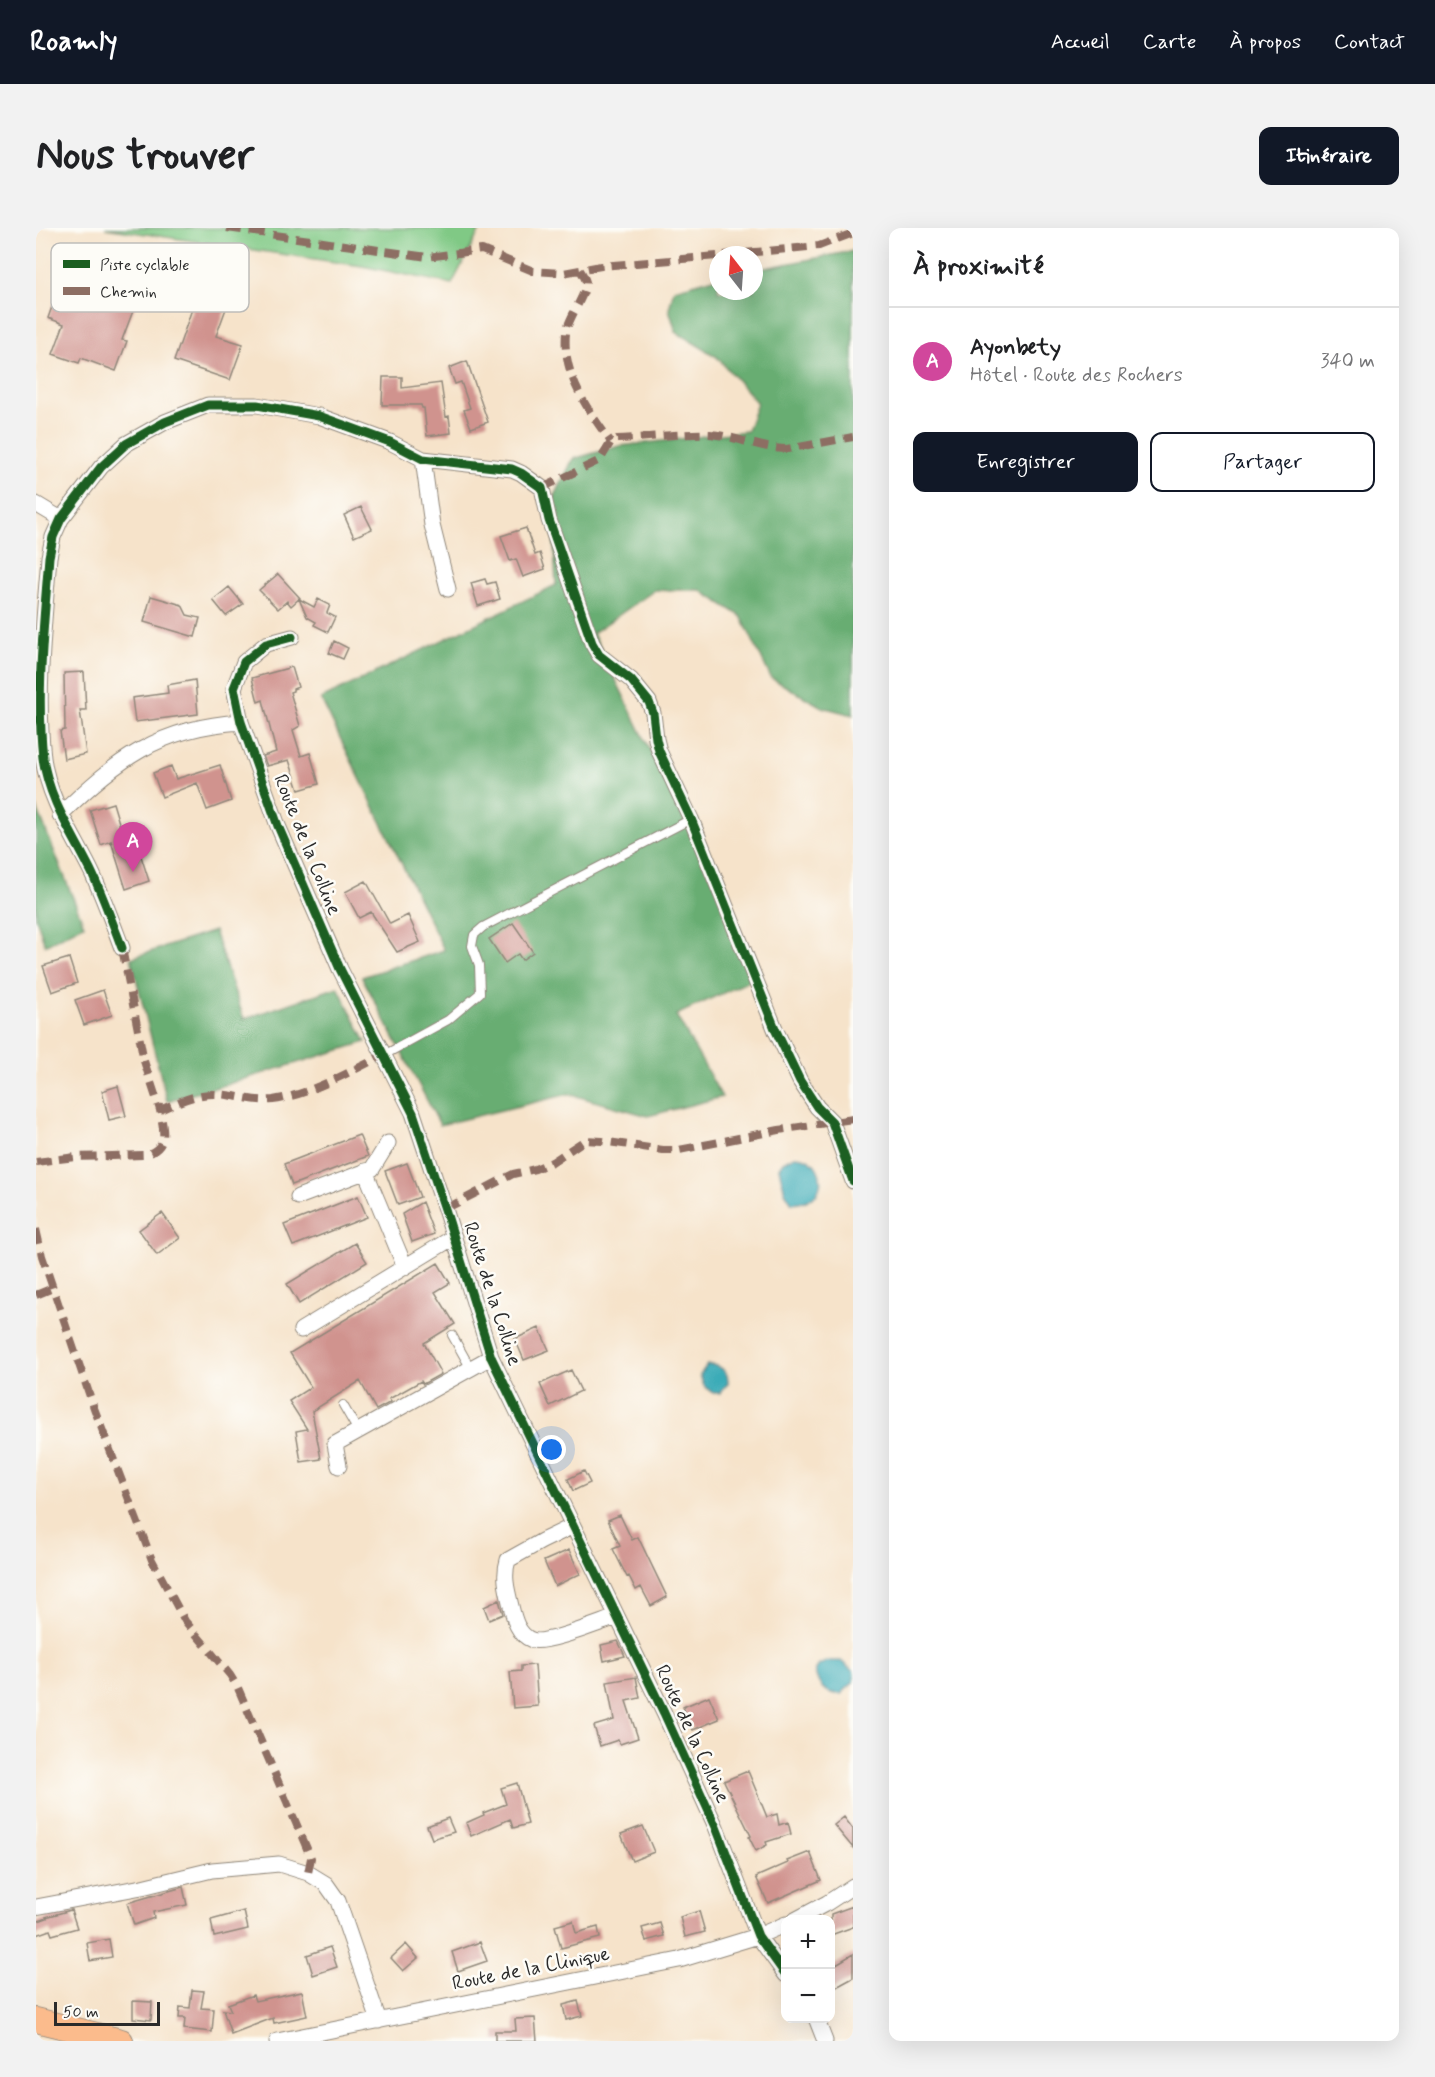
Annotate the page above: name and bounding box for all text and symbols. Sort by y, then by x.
text: Roamly [30,24,118,61]
text: Accueil [1051,28,1110,56]
text: Carte [1143,28,1197,56]
text: À propos [1230,28,1301,56]
text: Contact [1334,28,1405,56]
button: Itinéraire [1259,127,1399,185]
text: Nous trouver [36,129,254,184]
legend [51,243,249,312]
north arrow [709,246,763,300]
text: À proximité [913,250,1044,284]
text: Piste cyclable [100,255,189,276]
text: Chemin [100,282,157,303]
text: Ayonbety [970,334,1061,362]
text: A [926,348,939,375]
text: 340 m [1320,348,1375,375]
text: Hôtel · Route des Rochers [970,362,1183,389]
button: Enregistrer [913,432,1138,492]
button: Partager [1150,432,1375,492]
street label: Route de la Colline [266,771,348,920]
pin: A [114,822,152,872]
street label: Route de la Colline [456,1219,528,1370]
your location [537,1435,566,1464]
street label: Route de la Colline [648,1660,736,1808]
map controls [781,1915,835,2023]
button: + [781,1915,835,1969]
street label: Route de la Clinique [450,1940,612,1998]
button: − [781,1969,835,2023]
scale bar [54,1999,160,2026]
text: 50 m [63,2002,99,2023]

